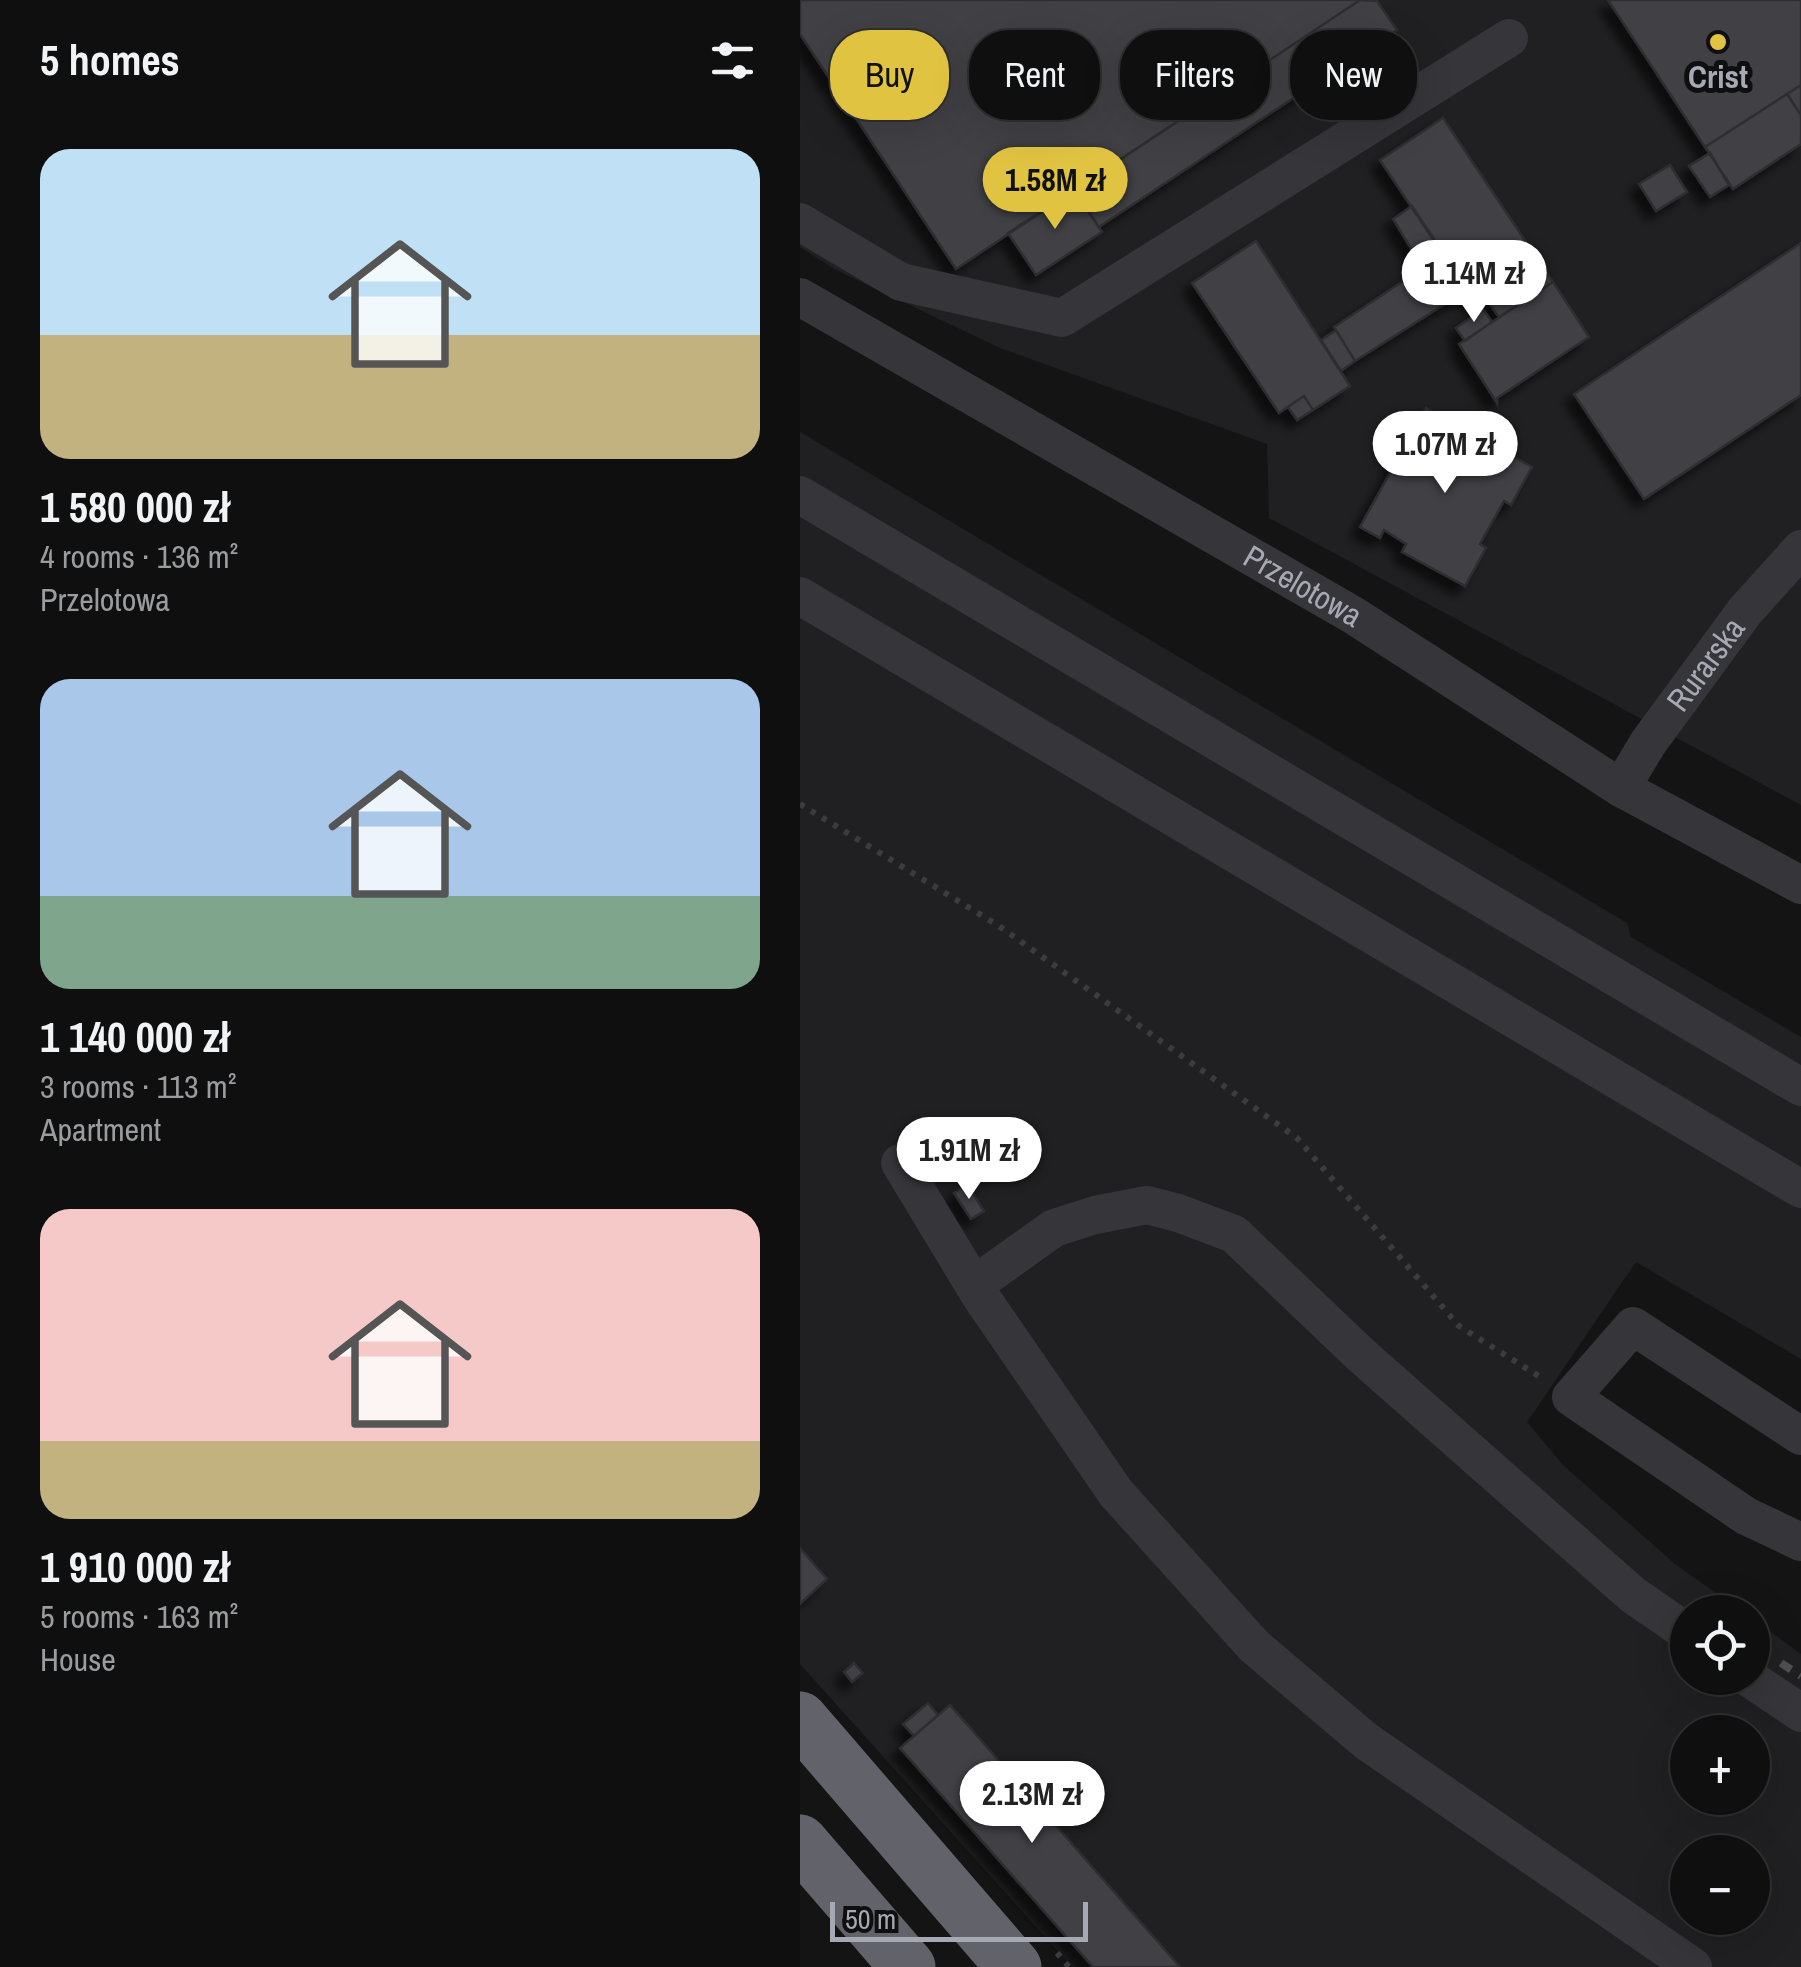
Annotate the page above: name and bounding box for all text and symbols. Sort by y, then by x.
chip: Buy [830,30,949,120]
chip: Rent [969,30,1100,120]
chip: Filters [1120,30,1270,120]
chip: New [1290,30,1417,120]
marker: Crist [1707,31,1729,53]
text: 5 homes [40,32,180,88]
icon: filters [705,33,760,88]
place label: Crist [1688,55,1748,98]
pin: 1.58M zł [952,147,1158,232]
text: 1.58M zł [1005,158,1105,201]
icon: home [310,214,490,394]
pin: 1.14M zł [1371,240,1577,325]
text: 1.14M zł [1424,251,1524,294]
pin: 1.07M zł [1342,411,1548,496]
text: 1.07M zł [1395,422,1495,465]
text: 1 580 000 zł [40,479,230,535]
text: 4 rooms · 136 m² [40,535,238,578]
street label: Przelotowa [1236,535,1370,637]
text: Przelotowa [40,578,170,621]
street label: Rurarska [1656,608,1754,720]
icon: home [310,744,490,924]
text: 1 140 000 zł [40,1009,230,1065]
text: 3 rooms · 113 m² [40,1065,236,1108]
text: Apartment [40,1108,161,1151]
pin: 1.91M zł [866,1117,1072,1202]
text: 1.91M zł [919,1128,1019,1171]
icon: home [310,1274,490,1454]
text: 1 910 000 zł [40,1539,230,1595]
text: 5 rooms · 163 m² [40,1595,238,1638]
map controls [1670,1595,1770,1935]
button: locate [1670,1595,1770,1695]
text: House [40,1638,116,1681]
button: + [1670,1715,1770,1815]
pin: 2.13M zł [929,1761,1135,1846]
text: 2.13M zł [982,1772,1082,1815]
button: − [1670,1835,1770,1935]
scale bar [830,1897,1088,1942]
text: 50 m [845,1900,896,1938]

